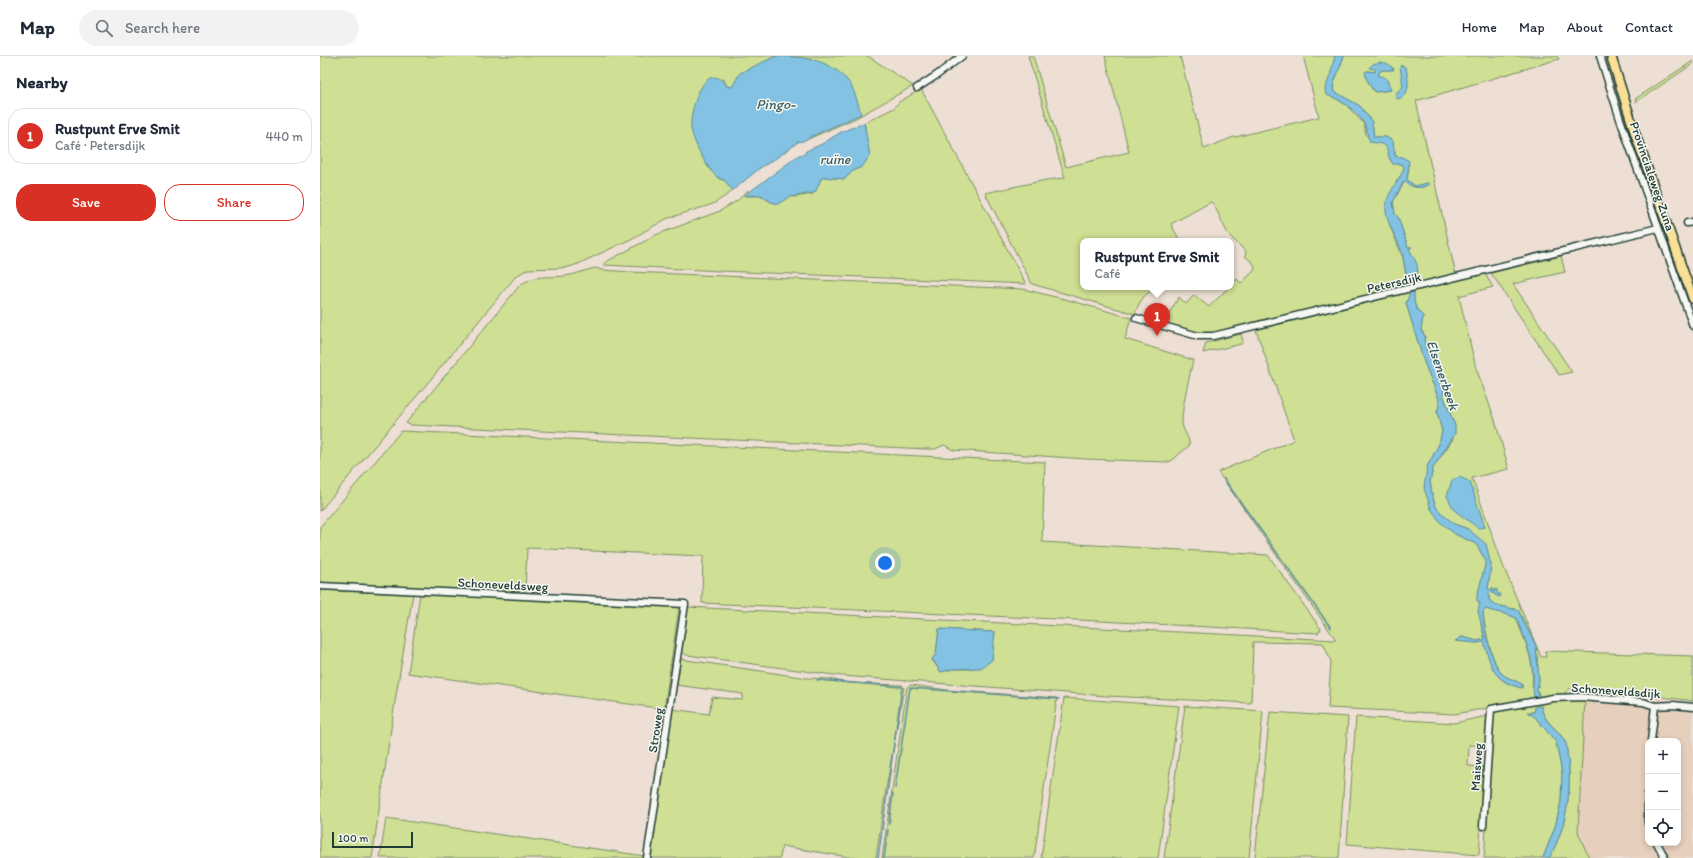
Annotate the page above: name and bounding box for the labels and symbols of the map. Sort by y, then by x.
water label: Pingo- [756,96,797,113]
street label: Provincialeweg Zuna [1627,120,1678,233]
water label: ruïne [820,151,852,168]
street label: Petersdijk [1365,269,1423,296]
pin: 1 [1144,303,1170,336]
water label: Elsenerbeek [1423,338,1463,413]
your location [875,553,895,573]
street label: Schoneveldsweg [457,575,549,594]
street label: Schoneveldsdijk [1571,680,1661,701]
street label: Stroweg [645,706,666,754]
street label: Maisweg [1467,742,1486,791]
scale bar [332,830,413,849]

